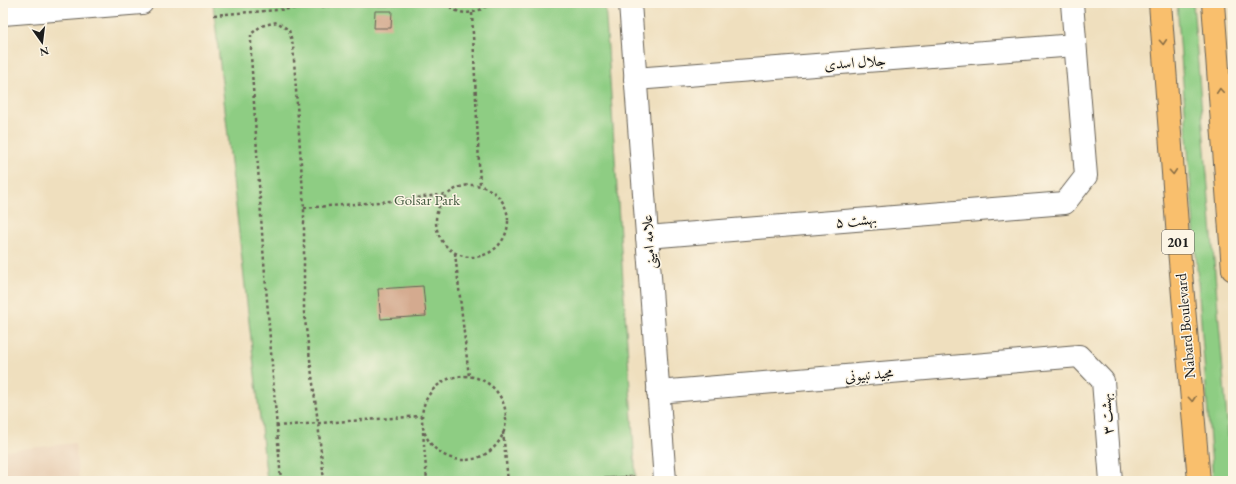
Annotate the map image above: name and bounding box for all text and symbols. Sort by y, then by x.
north arrow [22,22,62,62]
one-way arrow [1159,39,1168,45]
text: N [38,44,50,60]
street label: جلال اسدی [824,50,886,74]
one-way arrow [1215,88,1224,94]
one-way arrow [1168,169,1177,175]
park label: Golsar Park [394,190,461,209]
street label: بهشت ۵ [834,209,878,232]
street label: علامه امینی [637,214,661,270]
road number: 201 [1162,230,1194,254]
street label: Nabard Boulevard [1171,272,1199,379]
street label: مجید نبیونی [844,362,894,386]
street label: بهشت ۳ [1095,393,1118,435]
one-way arrow [1187,396,1196,402]

